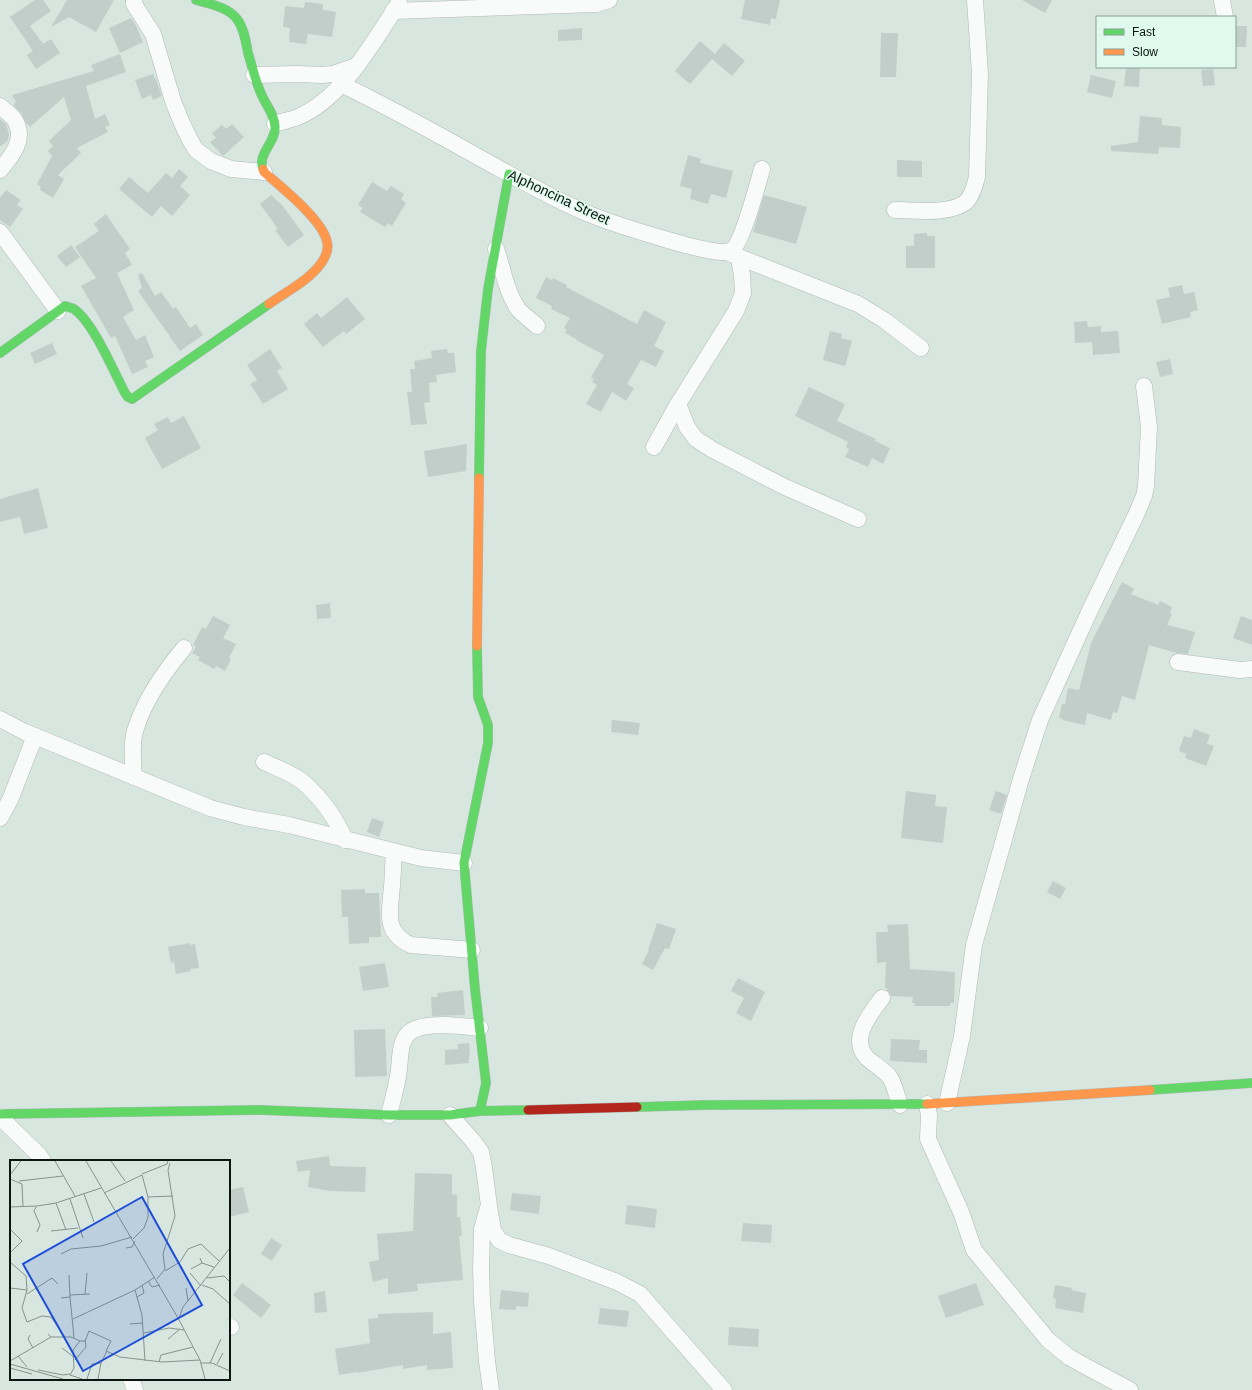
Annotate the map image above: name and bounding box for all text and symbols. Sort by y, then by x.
legend [1096,16,1236,68]
text: Fast [1132,25,1156,39]
text: Slow [1132,45,1158,59]
street label: Alphoncina Street [506,166,613,228]
inset map [10,1160,230,1380]

